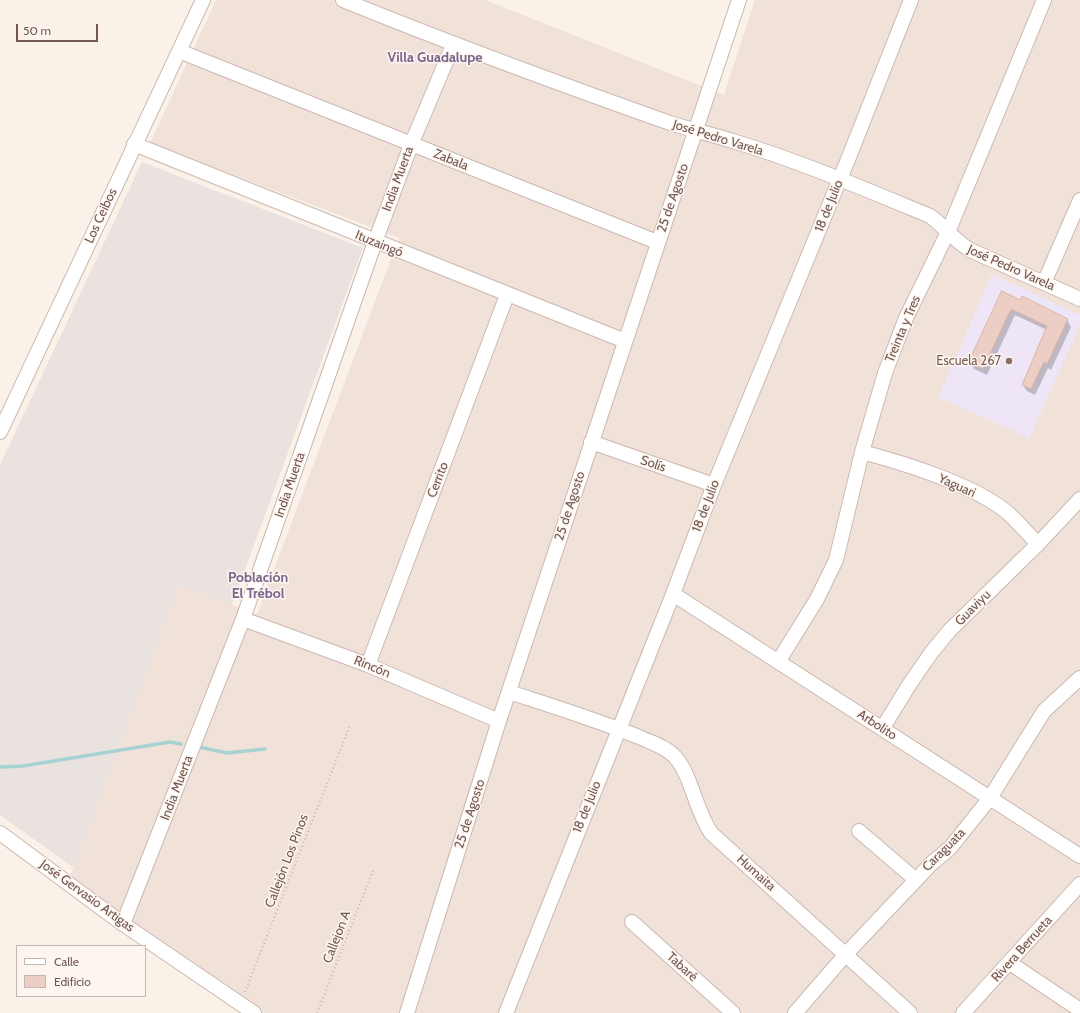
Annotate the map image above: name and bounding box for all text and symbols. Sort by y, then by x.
scale bar [18,16,100,42]
text: 50 m [23,23,51,38]
district label: Villa Guadalupe [388,50,482,66]
street label: José Pedro Varela [671,117,765,159]
street label: India Muerta [379,144,417,214]
street label: Zabala [431,146,471,174]
street label: 25 de Agosto [654,161,692,235]
street label: 18 de Julio [812,178,846,234]
street label: Los Ceibos [82,186,120,246]
street label: Ituzaingó [353,227,405,261]
street label: José Pedro Varela [965,242,1057,294]
street label: Treinta y Tres [882,293,924,365]
place label: Escuela 267 [936,353,1001,369]
marker: Escuela 267 [1004,356,1014,366]
street label: India Muerta [272,450,308,520]
street label: Solís [638,452,668,476]
street label: Cerrito [424,460,452,500]
street label: 25 de Agosto [551,469,589,543]
street label: Yaguari [936,471,978,501]
street label: 18 de Julio [689,478,723,534]
district label: Población El Trébol [228,570,288,602]
street label: Guaviyu [952,587,994,629]
street label: Rincón [351,653,393,681]
street label: Arbolito [854,707,900,743]
street label: India Muerta [157,753,197,823]
street label: 25 de Agosto [451,777,489,851]
street label: 18 de Julio [570,779,604,835]
street label: Callejón Los Pinos [262,812,312,910]
street label: Caraguata [919,825,969,875]
street label: Humaita [733,852,779,894]
street label: José Gervasio Artigas [37,857,137,935]
street label: Callejon A [320,908,354,966]
street label: Rivera Berrueta [988,913,1056,985]
legend [16,945,146,997]
street label: Tabaré [663,949,701,985]
text: Calle [54,954,79,969]
text: Edificio [54,974,91,989]

